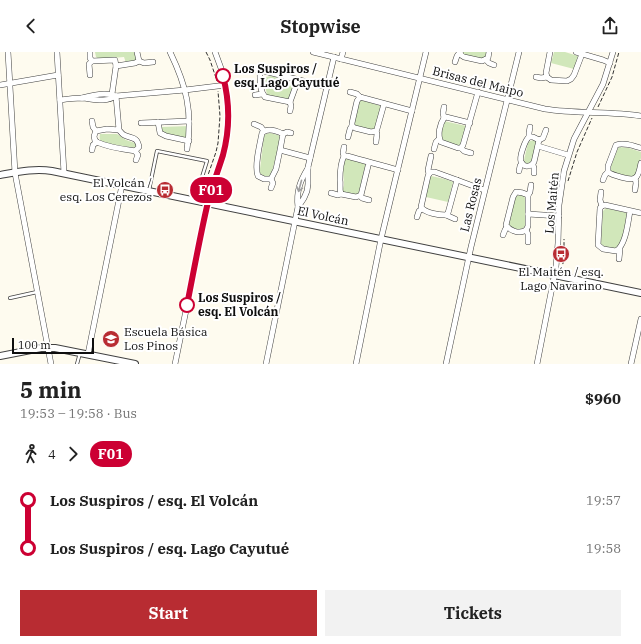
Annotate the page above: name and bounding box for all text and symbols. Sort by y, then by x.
icon: back [20,15,42,37]
text: Stopwise [280,15,361,38]
icon: share [599,15,621,37]
place label: Los Suspiros / esq. Lago Cayutué [234,61,340,90]
street label: Brisas del Maipo [431,63,525,100]
marker: Los Suspiros / esq. Lago Cayutué [215,68,231,84]
street label: Los Maitén [541,171,562,234]
place label: El Volcán / esq. Los Cerezos [60,175,152,204]
street label: Las Rosas [457,176,485,233]
line badge: F01 [188,177,234,203]
bus stop icon: El Volcán / esq. Los Cerezos [155,180,175,200]
one-way arrow [295,180,303,193]
text: F01 [198,181,224,199]
street label: El Volcán [296,203,350,228]
bus stop icon: El Maitén / esq. Lago Navarino [551,244,571,264]
place label: El Maitén / esq. Lago Navarino [518,264,604,293]
place label: Los Suspiros / esq. El Volcán [198,290,281,319]
marker: Los Suspiros / esq. El Volcán [179,297,195,313]
place label: Escuela Básica Los Pinos [124,324,208,353]
school or university icon: Escuela Básica Los Pinos [101,329,121,349]
scale bar [12,336,94,355]
text: 100 m [18,338,51,352]
text: 5 min [20,375,82,404]
text: $960 [585,389,621,408]
text: 19:53 – 19:58 · Bus [20,405,137,422]
icon: walk [20,443,42,465]
icon: forward [62,443,84,465]
text: F01 [98,445,124,463]
text: 4 [48,446,56,463]
text: Los Suspiros / esq. El Volcán [50,491,258,510]
text: 19:57 [586,492,621,509]
text: Los Suspiros / esq. Lago Cayutué [50,539,289,558]
text: 19:58 [586,540,621,557]
button: Start [20,590,317,636]
button: Tickets [325,590,621,636]

